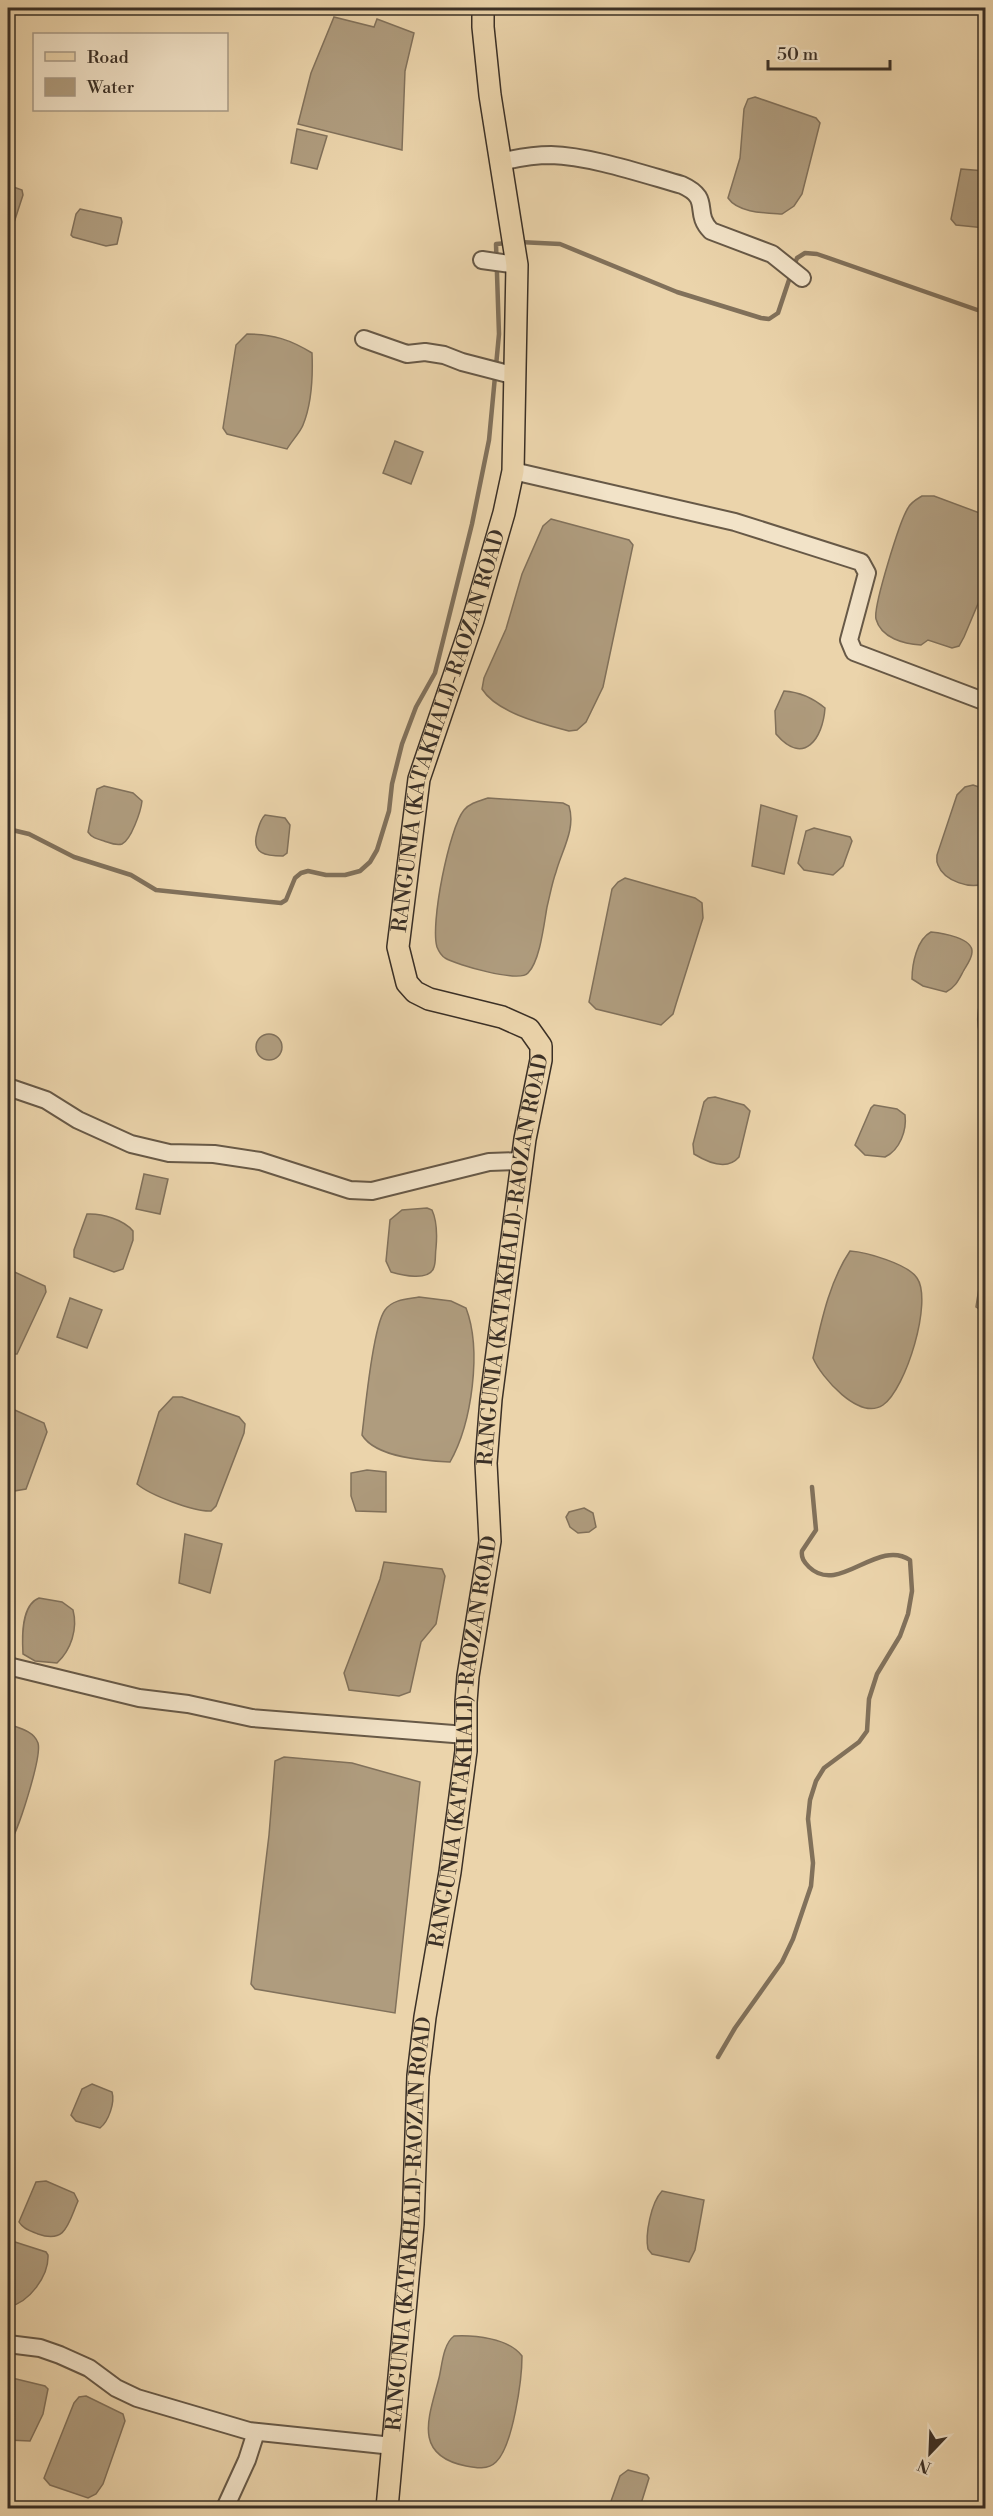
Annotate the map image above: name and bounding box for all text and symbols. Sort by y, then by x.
legend [33,33,228,111]
scale bar [768,33,890,71]
text: 50 m [777,43,819,66]
text: Road [87,46,130,69]
text: Water [86,76,135,99]
street label: RANGUNIA (KATAKHALI)-RAOZAN ROAD [387,527,512,934]
street label: RANGUNIA (KATAKHALI)-RAOZAN ROAD [473,1051,555,1467]
street label: RANGUNIA (KATAKHALI)-RAOZAN ROAD [424,1534,504,1950]
street label: RANGUNIA (KATAKHALI)-RAOZAN ROAD [381,2015,438,2432]
north arrow [900,2423,960,2483]
text: N [914,2454,934,2478]

